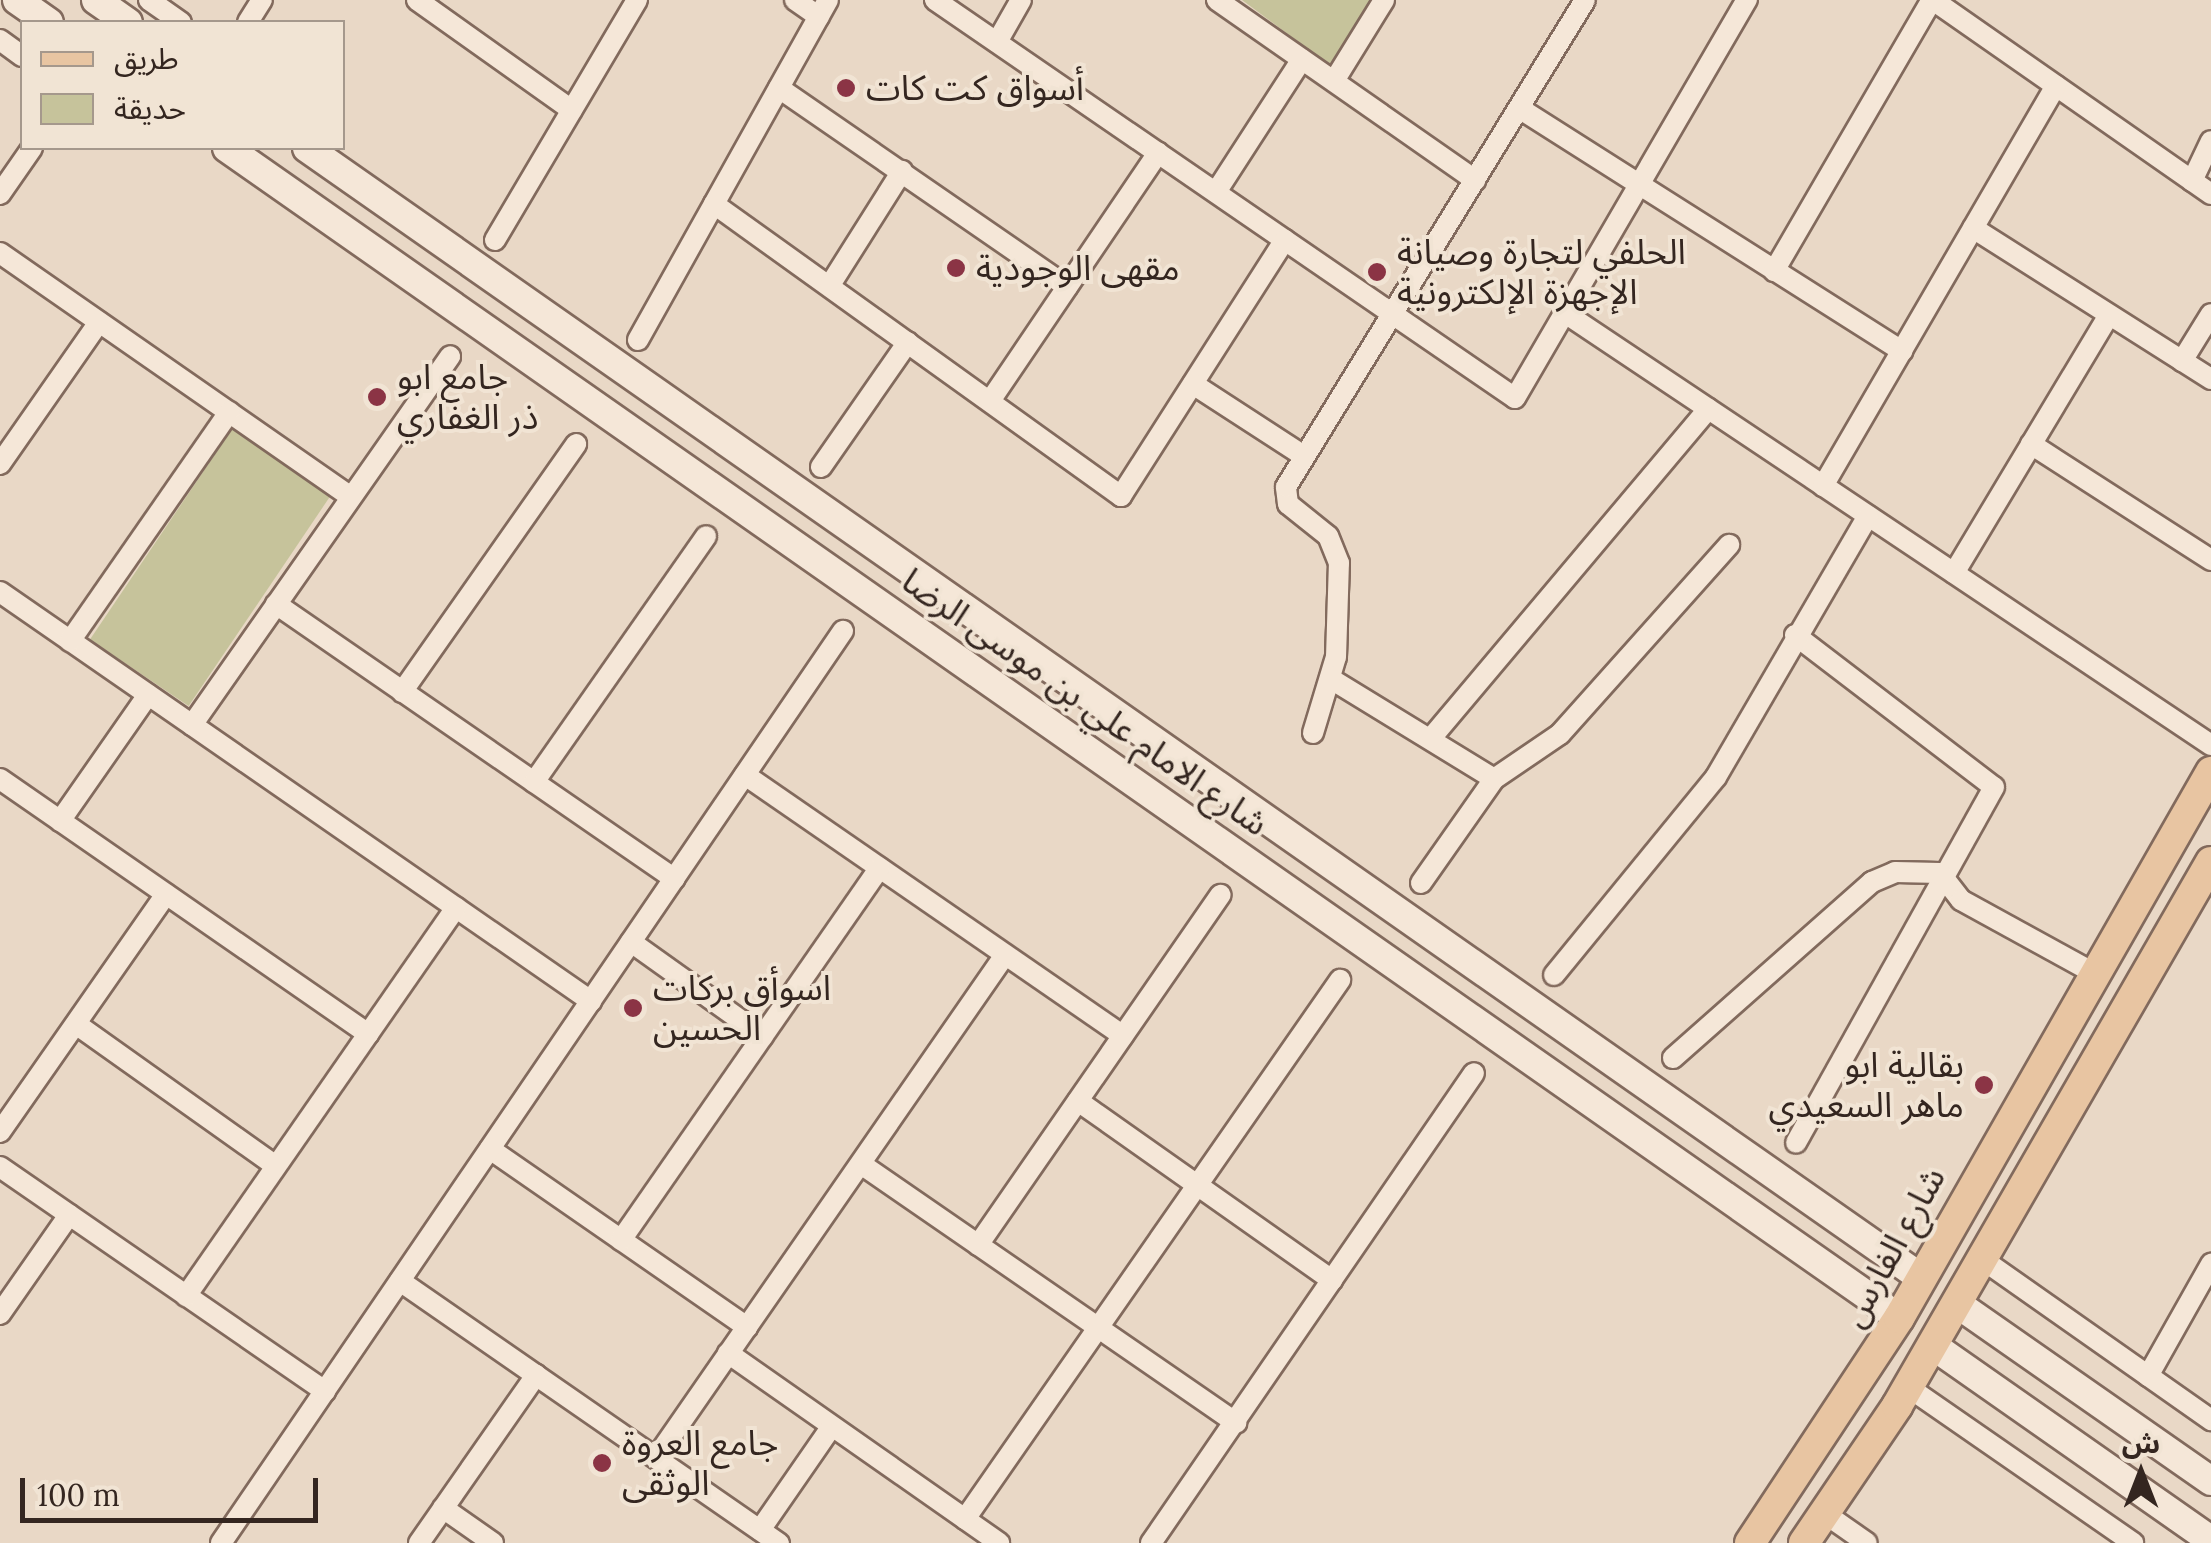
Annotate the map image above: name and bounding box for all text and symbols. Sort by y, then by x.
legend [20,20,345,150]
text: طريق [114,39,179,77]
place label: أسواق كت كات [866,67,1084,109]
marker: أسواق كت كات [835,77,857,99]
text: حديقة [114,89,186,127]
place label: الحلفي لتجارة وصيانة الإجهزة الإلكترونية [1397,231,1686,313]
place label: مقهى الوجودية [976,247,1180,289]
marker: مقهى الوجودية [945,257,967,279]
marker: الحلفي لتجارة وصيانة الإجهزة الإلكترونية [1366,261,1388,283]
place label: جامع ابو ذر الغفاري [397,356,538,438]
marker: جامع ابو ذر الغفاري [366,386,388,408]
street label: شارع الامام علي بن موسى الرضا [894,559,1276,845]
place label: اسوأق بركات الحسين [653,967,831,1049]
marker: اسوأق بركات الحسين [622,997,644,1019]
place label: بقالية ابو ماهر السعيدي [1769,1044,1964,1126]
marker: بقالية ابو ماهر السعيدي [1973,1074,1995,1096]
street label: شارع الفارس [1832,1160,1954,1334]
place label: جامع العروة الوثقى [622,1422,778,1504]
north arrow [2091,1423,2191,1523]
text: ش [2122,1425,2160,1461]
marker: جامع العروة الوثقى [591,1452,613,1474]
scale bar [25,1458,322,1520]
text: 100 m [37,1476,120,1514]

